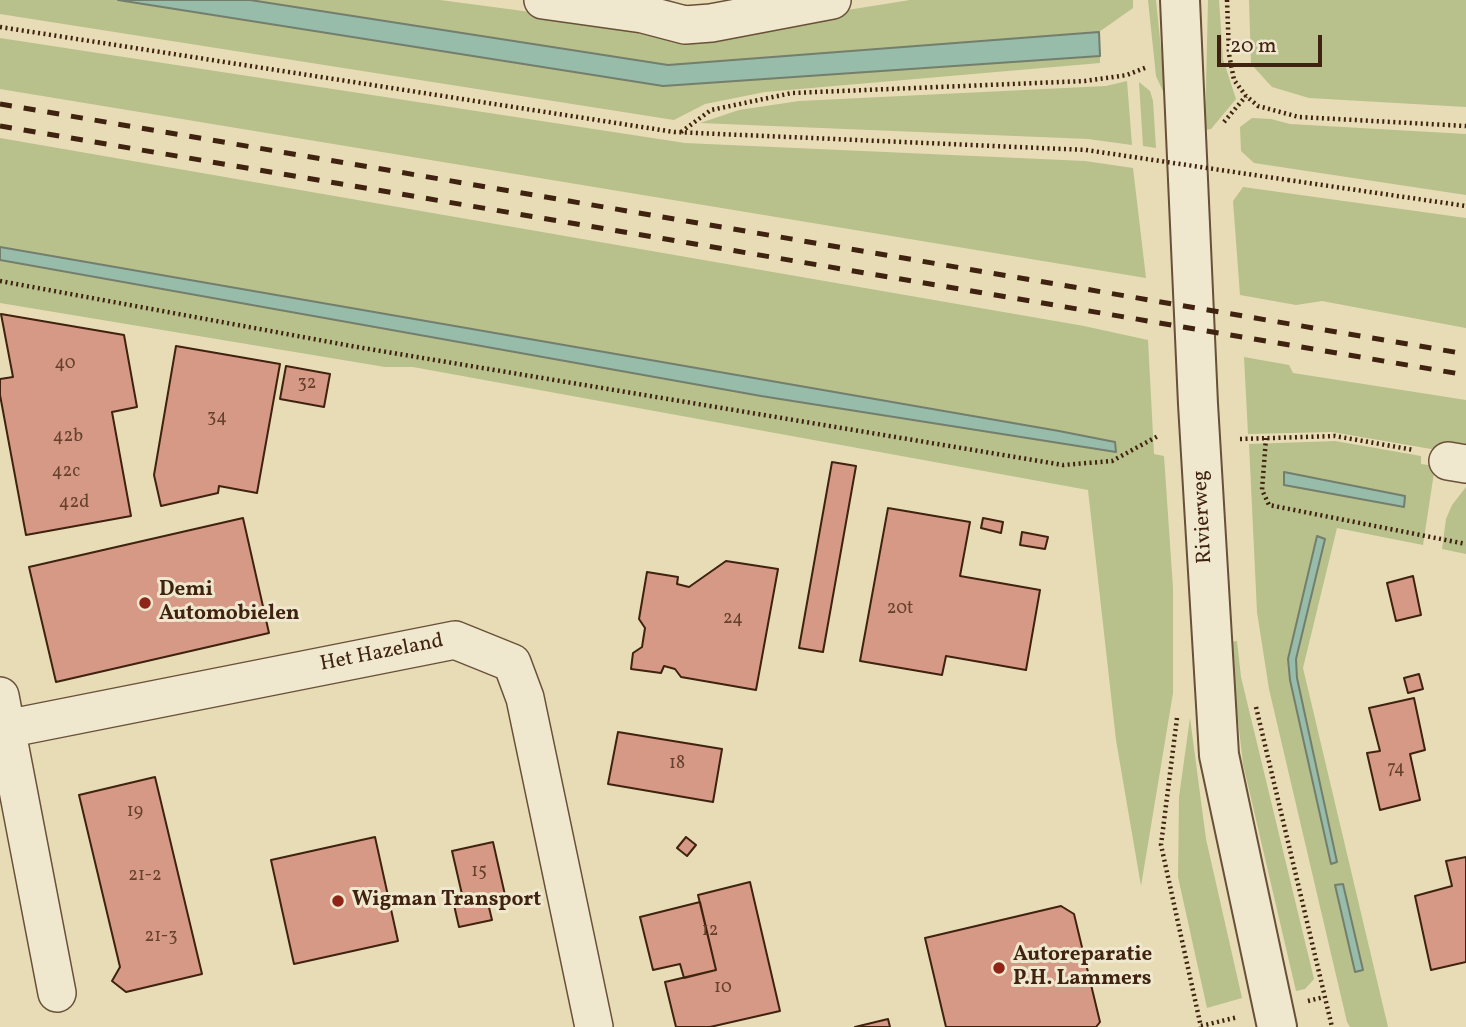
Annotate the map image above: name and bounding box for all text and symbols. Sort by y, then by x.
scale bar [1221,21,1326,65]
text: 20 m [1230,32,1276,61]
house number: 40 [54,354,76,376]
house number: 32 [298,374,316,396]
house number: 34 [207,408,227,430]
house number: 42b [53,427,83,449]
house number: 42c [52,462,80,484]
street label: Rivierweg [1189,470,1219,564]
house number: 42d [59,493,89,515]
place label: Demi Automobielen [159,578,300,628]
marker: Demi Automobielen [137,595,153,611]
house number: 20t [887,599,913,621]
house number: 24 [723,609,743,631]
street label: Het Hazeland [318,630,446,678]
house number: 18 [669,754,685,776]
house number: 74 [1387,759,1405,781]
house number: 19 [127,802,143,824]
house number: 15 [471,862,487,884]
house number: 21-2 [128,866,162,888]
place label: Wigman Transport [352,888,541,914]
marker: Wigman Transport [330,893,346,909]
house number: 12 [702,921,718,943]
house number: 21-3 [145,927,177,949]
place label: Autoreparatie P.H. Lammers [1013,943,1152,993]
marker: Autoreparatie P.H. Lammers [991,960,1007,976]
house number: 10 [714,978,732,1000]

